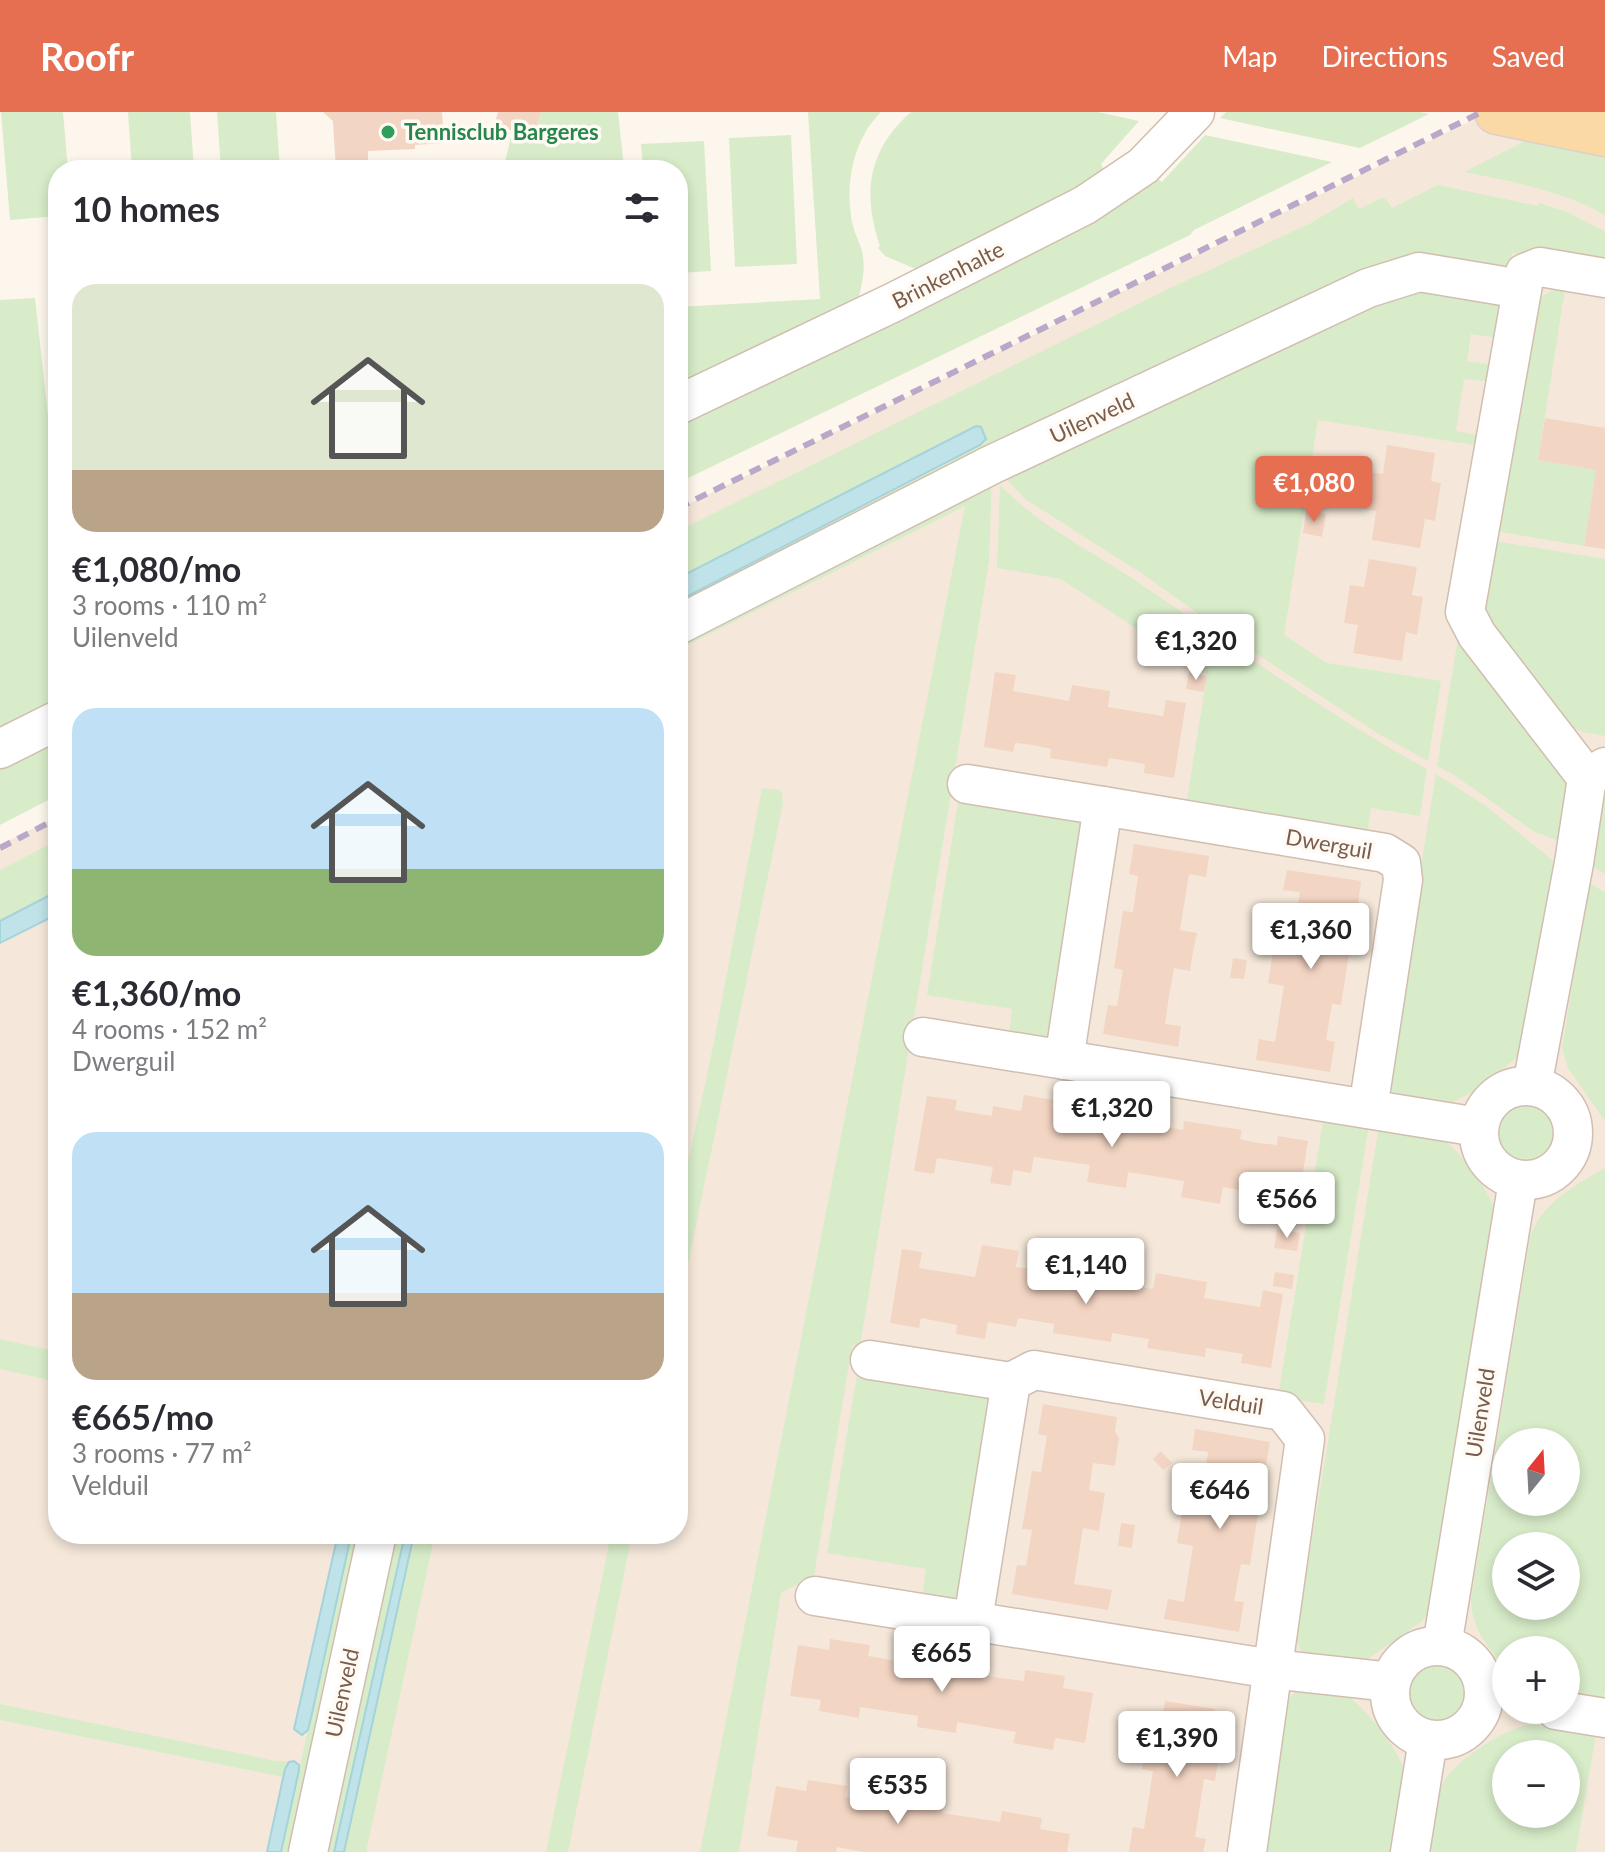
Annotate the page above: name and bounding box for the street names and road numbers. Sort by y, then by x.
street label: Brinkenhalte [887,235,1008,314]
street label: Uilenveld [1045,386,1138,449]
street label: Dwerguil [1284,823,1374,864]
street label: Uilenveld [1459,1366,1500,1460]
street label: Velduil [1197,1383,1265,1420]
street label: Uilenveld [319,1646,364,1740]

